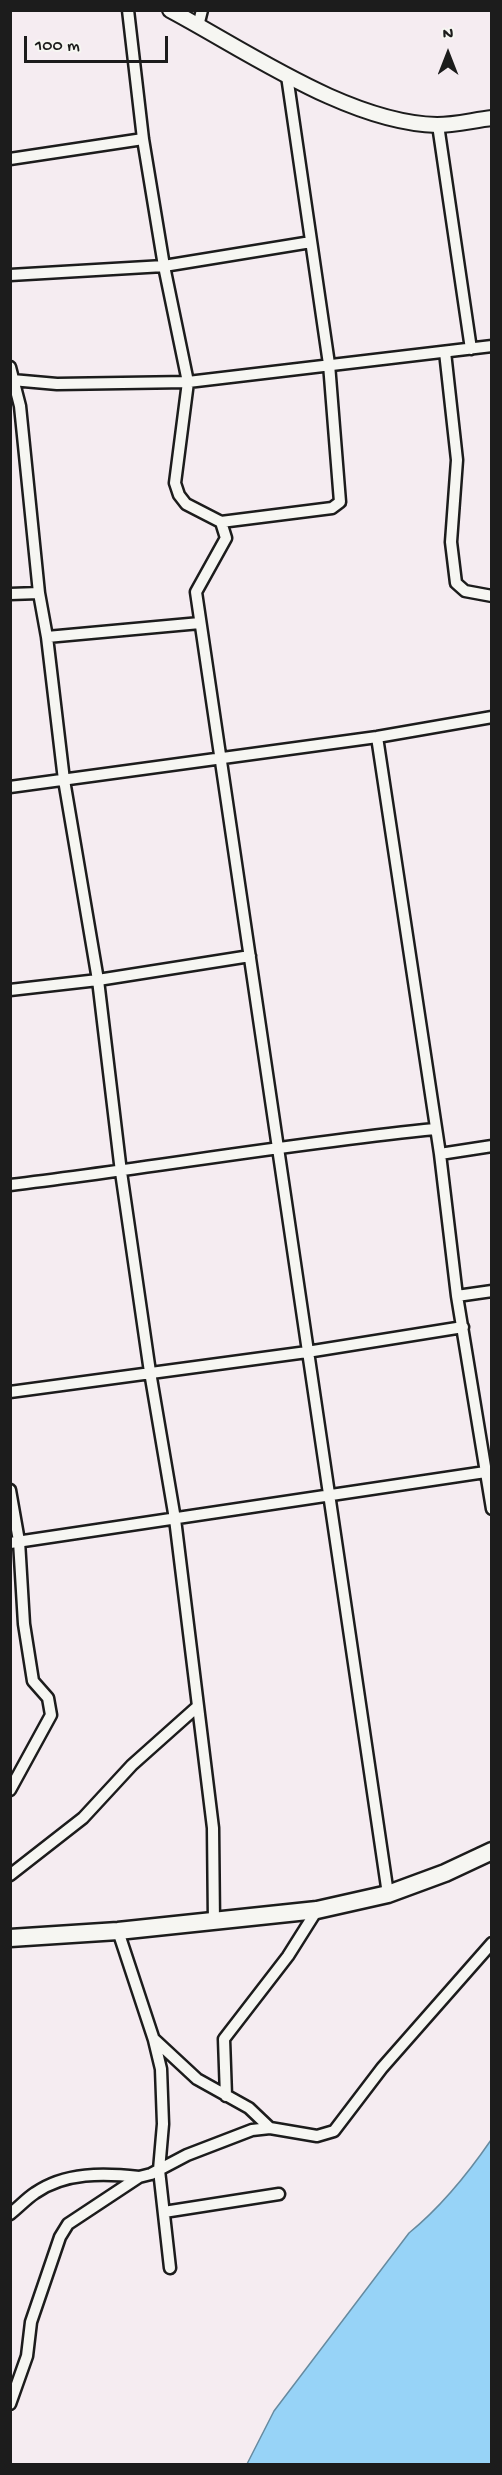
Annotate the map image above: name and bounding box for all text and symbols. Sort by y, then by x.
scale bar [27,24,171,62]
north arrow [418,24,478,84]
text: N [443,26,453,45]
text: 100 m [35,36,80,57]

